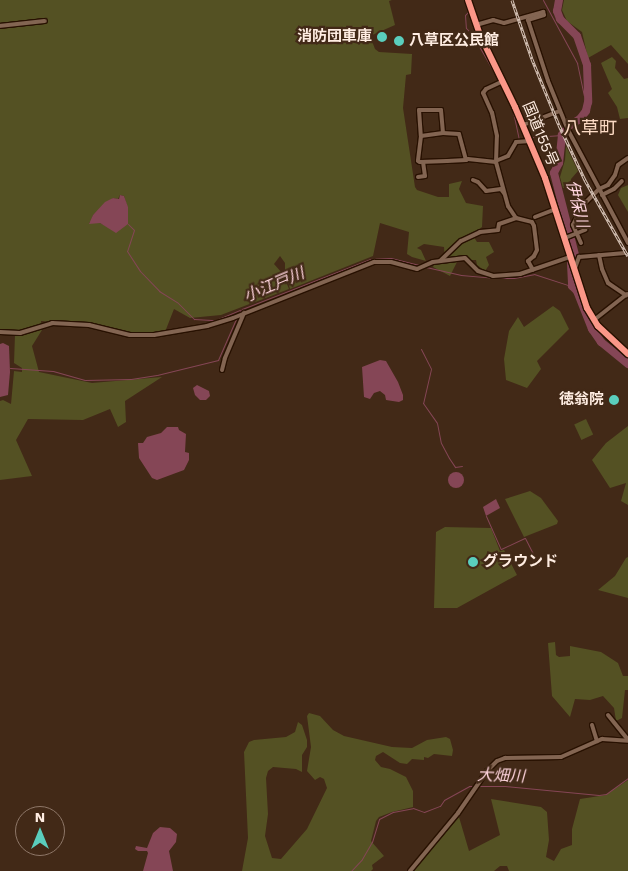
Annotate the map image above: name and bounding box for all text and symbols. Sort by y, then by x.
place label: 消防団車庫 [297,28,372,46]
marker: 消防団車庫 [376,31,388,43]
place label: 八草区公民館 [409,32,499,50]
marker: 八草区公民館 [393,35,405,47]
street label: 国道155号 [518,99,562,169]
district label: 八草町 [563,117,617,139]
water label: 伊保川 [562,178,592,230]
water label: 小江戸川 [241,264,307,306]
place label: 徳翁院 [559,391,604,409]
marker: 徳翁院 [608,394,620,406]
place label: グラウンド [483,553,558,571]
marker: グラウンド [467,556,479,568]
water label: 大畑川 [477,766,525,786]
north arrow [15,806,65,856]
text: N [35,809,45,825]

